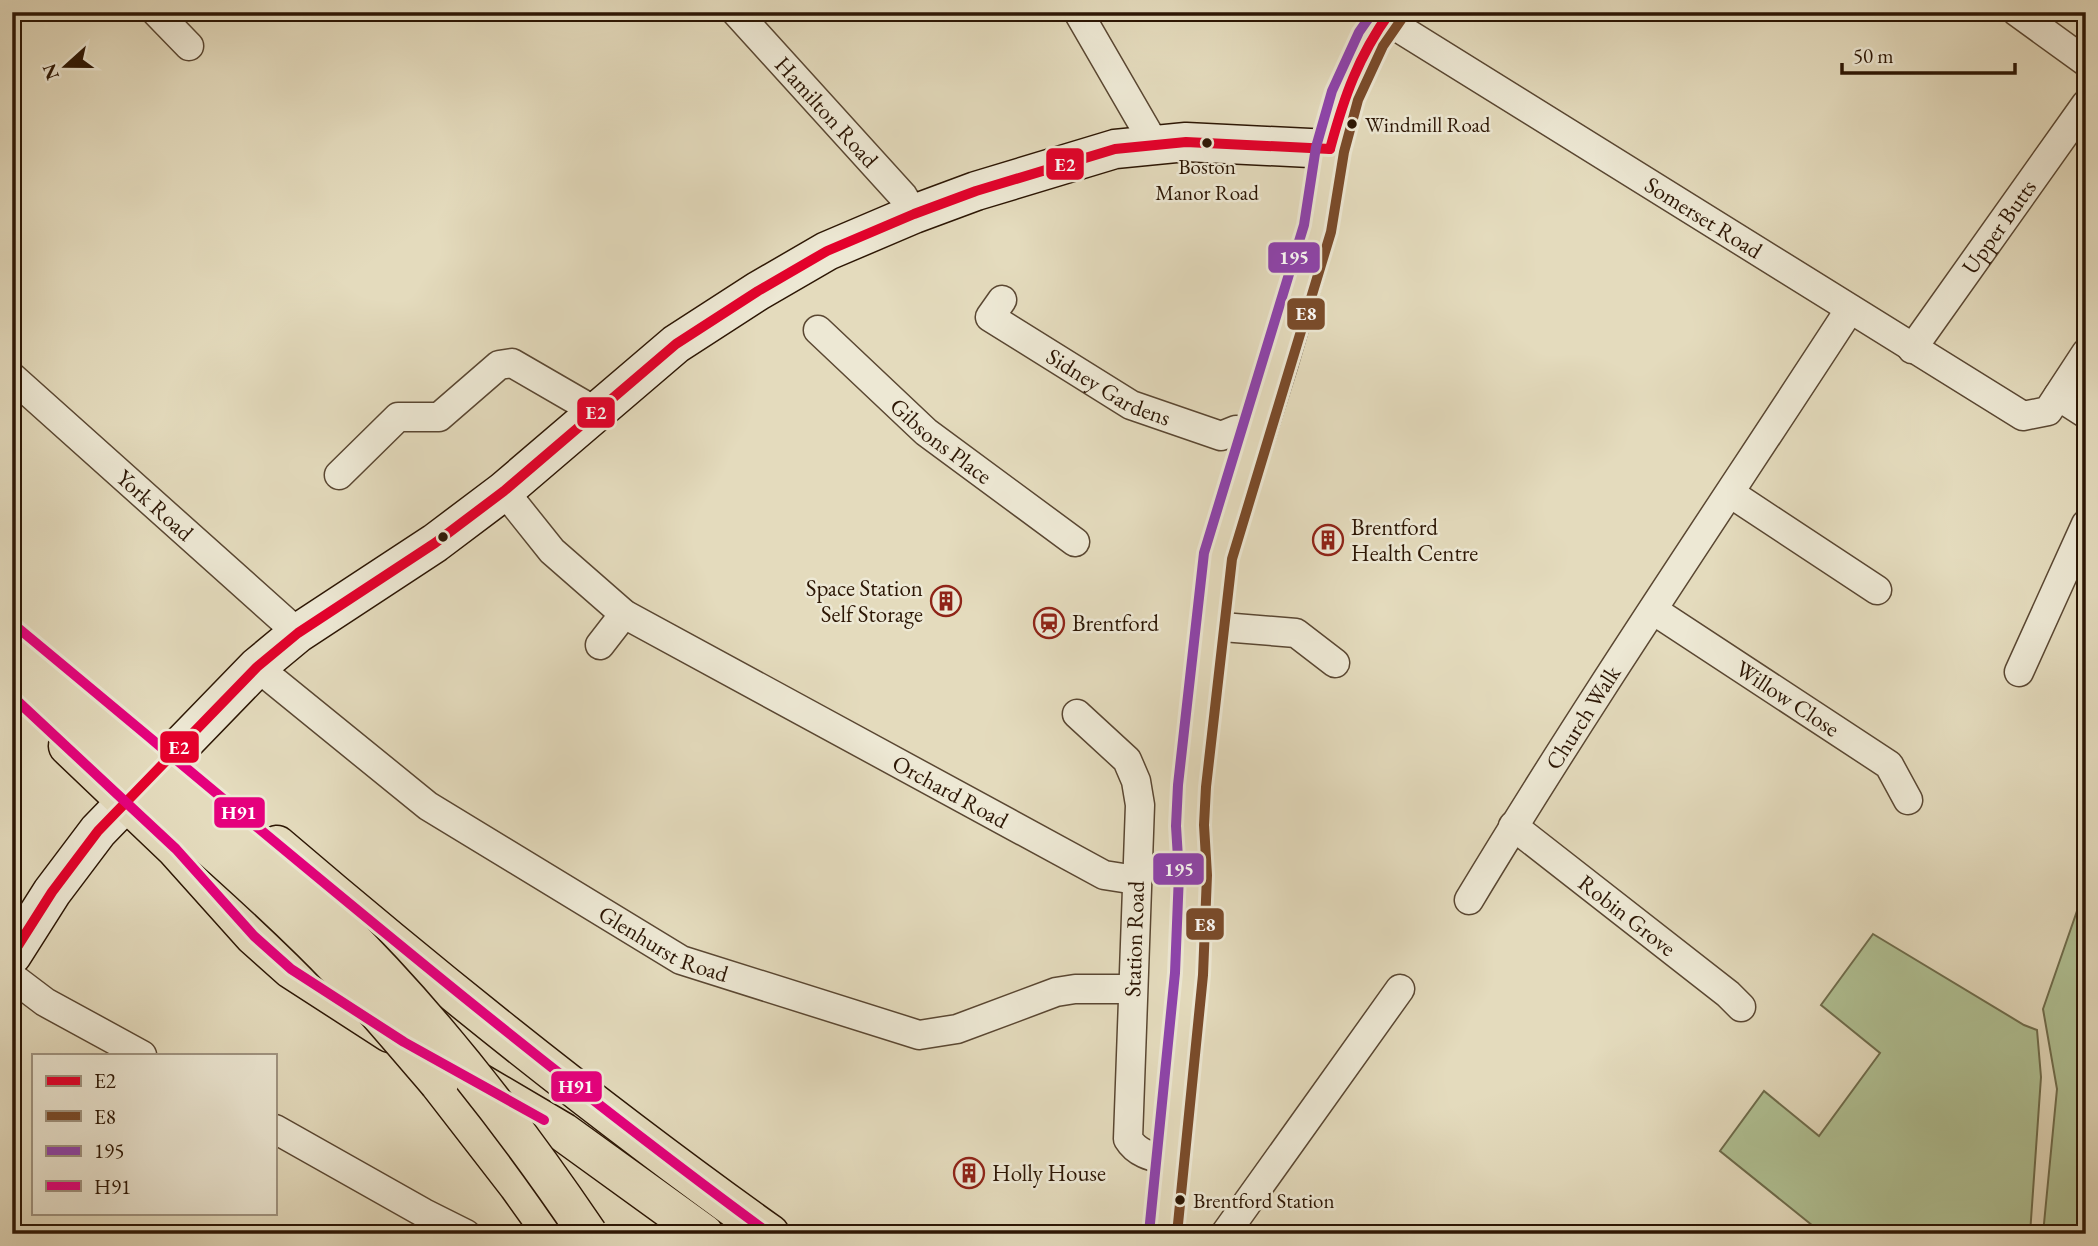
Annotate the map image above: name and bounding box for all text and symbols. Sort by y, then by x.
north arrow [32,32,102,102]
scale bar [1842,32,2016,76]
text: 50 m [1853,42,1894,69]
street label: Hamilton Road [768,50,885,174]
text: N [36,60,65,84]
place label: Windmill Road [1365,111,1491,138]
marker: Windmill Road [1345,117,1359,131]
marker: Boston Manor Road [1200,136,1214,150]
line badge: E2 [1045,147,1085,181]
text: E2 [1055,152,1075,177]
place label: Boston Manor Road [1155,153,1259,206]
street label: Somerset Road [1639,170,1768,266]
street label: Upper Butts [1955,173,2043,280]
line badge: 195 [1267,241,1321,274]
text: 195 [1279,245,1309,270]
line badge: E8 [1286,297,1326,331]
text: E8 [1296,301,1316,326]
street label: Sidney Gardens [1041,341,1174,432]
street label: Gibsons Place [884,391,998,491]
line badge: E2 [576,396,616,429]
text: E2 [586,400,606,425]
street label: York Road [110,463,200,548]
place label: Brentford Health Centre [1351,512,1478,568]
building icon: Brentford Health Centre [1311,523,1345,557]
unlabelled marker [436,530,450,544]
place label: Space Station Self Storage [806,573,923,629]
building icon: Space Station Self Storage [929,584,963,618]
station icon: Brentford [1032,606,1066,640]
place label: Brentford [1072,608,1159,638]
street label: Willow Close [1730,653,1845,743]
street label: Church Walk [1538,659,1628,775]
line badge: E2 [159,730,200,764]
text: E2 [169,735,189,760]
street label: Orchard Road [887,748,1014,835]
line badge: H91 [213,796,266,829]
text: H91 [221,800,257,825]
line badge: 195 [1152,852,1205,886]
text: 195 [1164,857,1194,882]
street label: Robin Grove [1572,868,1682,963]
street label: Station Road [1117,880,1151,998]
street label: Glenhurst Road [593,898,732,989]
line badge: E8 [1185,907,1225,941]
text: E8 [1195,912,1215,937]
legend [32,1054,276,1214]
text: E2 [94,1067,116,1094]
line badge: H91 [550,1070,603,1103]
text: H91 [558,1074,594,1099]
text: E8 [94,1103,116,1130]
text: 195 [94,1137,124,1164]
building icon: Holly House [952,1156,986,1190]
place label: Holly House [992,1158,1106,1188]
text: H91 [94,1173,131,1200]
place label: Brentford Station [1193,1187,1335,1214]
marker: Brentford Station [1173,1193,1187,1207]

